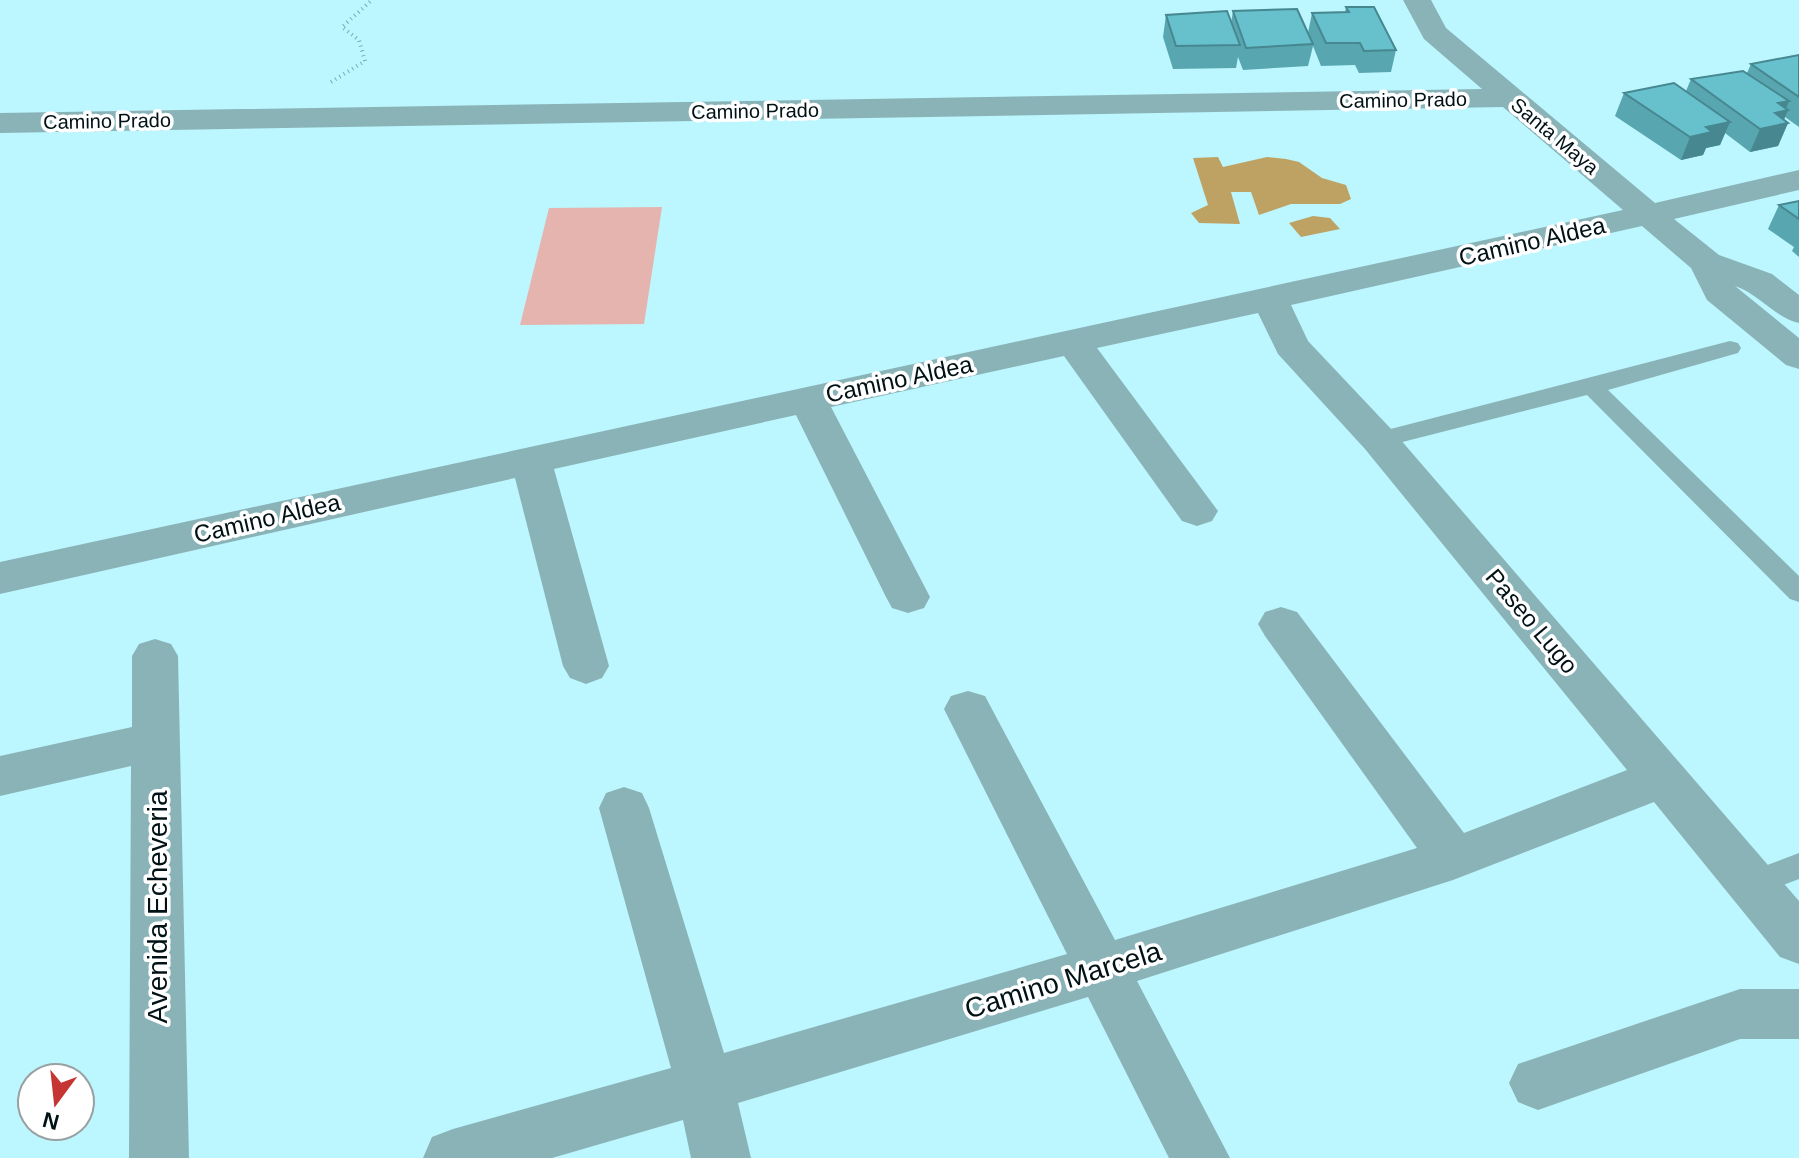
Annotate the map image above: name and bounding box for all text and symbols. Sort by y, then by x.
street label: Camino Prado [1339,88,1467,112]
street label: Santa Maya [1507,93,1604,179]
street label: Camino Prado [691,99,819,123]
street label: Camino Prado [43,109,171,133]
street label: Camino Aldea [1456,211,1608,271]
street label: Camino Aldea [823,350,976,408]
street label: Camino Aldea [191,488,343,548]
street label: Paseo Lugo [1480,563,1584,679]
street label: Avenida Echeveria [142,790,173,1023]
street label: Camino Marcela [961,935,1165,1025]
north arrow [16,1062,96,1142]
text: N [40,1107,62,1135]

